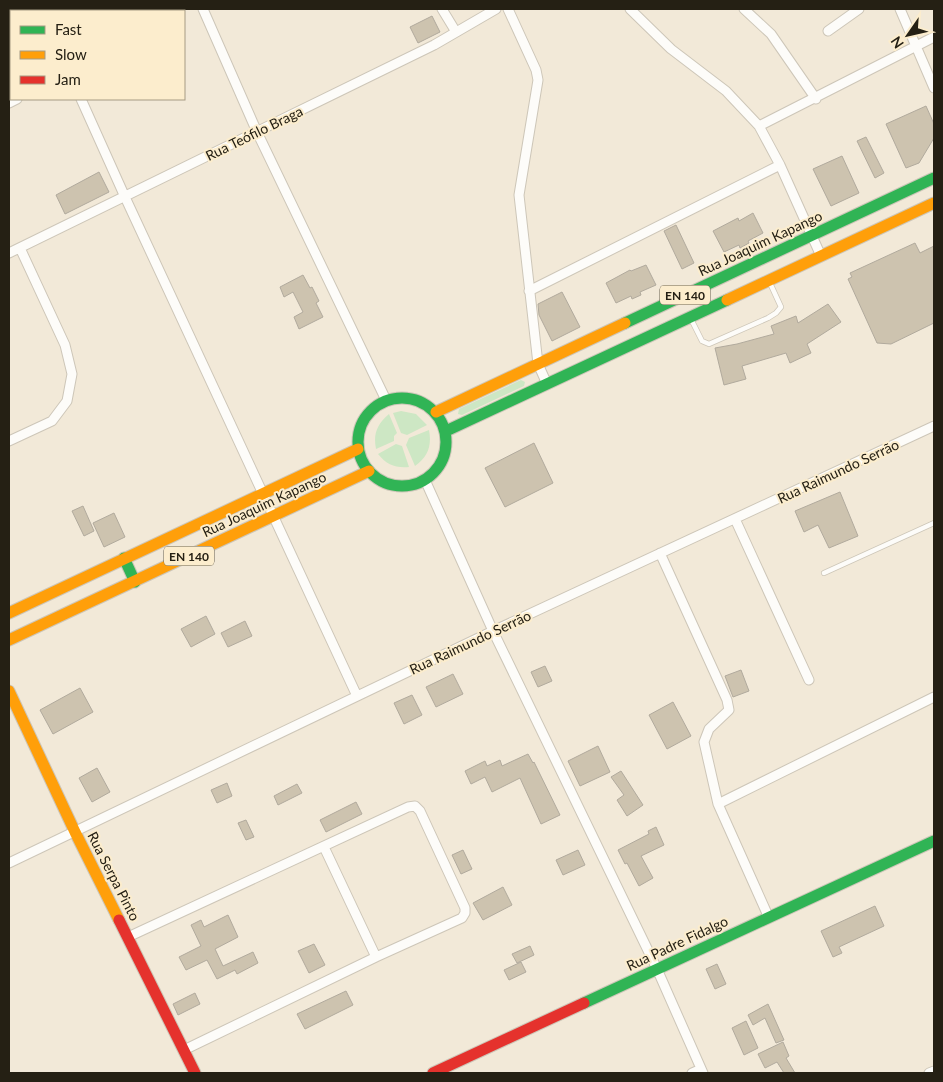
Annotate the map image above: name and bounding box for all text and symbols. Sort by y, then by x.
legend [10,10,185,100]
north arrow [883,10,933,60]
text: Fast [55,20,82,38]
text: N [887,33,907,52]
text: Slow [55,45,87,63]
text: Jam [55,70,81,88]
street label: Rua Teófilo Braga [203,102,305,164]
street label: Rua Joaquim Kapango [695,207,825,279]
road number: EN 140 [660,286,710,304]
street label: Rua Raimundo Serrão [774,435,902,507]
street label: Rua Joaquim Kapango [199,468,329,540]
road number: EN 140 [164,546,214,566]
street label: Rua Raimundo Serrão [406,606,534,678]
street label: Rua Serpa Pinto [84,829,144,923]
street label: Rua Padre Fidalgo [624,912,731,974]

